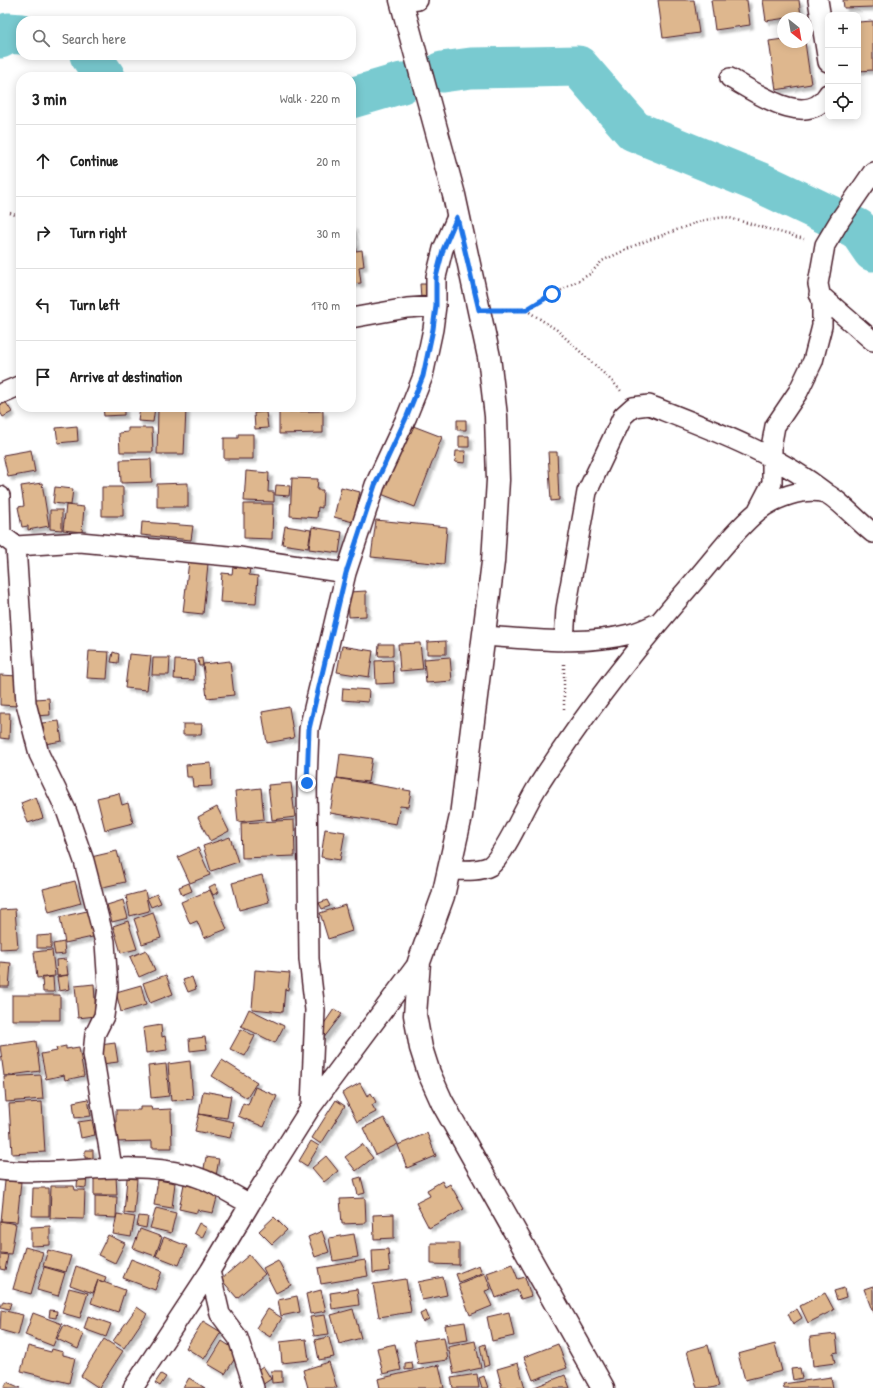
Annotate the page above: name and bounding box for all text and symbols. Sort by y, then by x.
north arrow [777,12,813,48]
map controls [825,12,861,120]
button: + [825,12,861,48]
search box [16,16,356,60]
icon: search [30,27,52,49]
text: Search here [62,28,126,49]
button: − [825,48,861,84]
button: locate [825,84,861,120]
text: 3 min [32,87,67,110]
text: Walk · 220 m [280,89,340,107]
icon: ahead [32,150,54,172]
text: Continue [70,150,118,171]
text: 20 m [316,152,340,170]
icon: right [32,222,54,244]
text: Turn right [70,222,126,243]
text: 30 m [317,224,340,242]
route start [543,285,561,303]
icon: left [32,294,54,316]
text: Turn left [70,294,120,315]
text: 170 m [311,296,340,314]
icon: arrive [32,366,54,388]
text: Arrive at destination [70,366,182,387]
route end [298,774,316,792]

